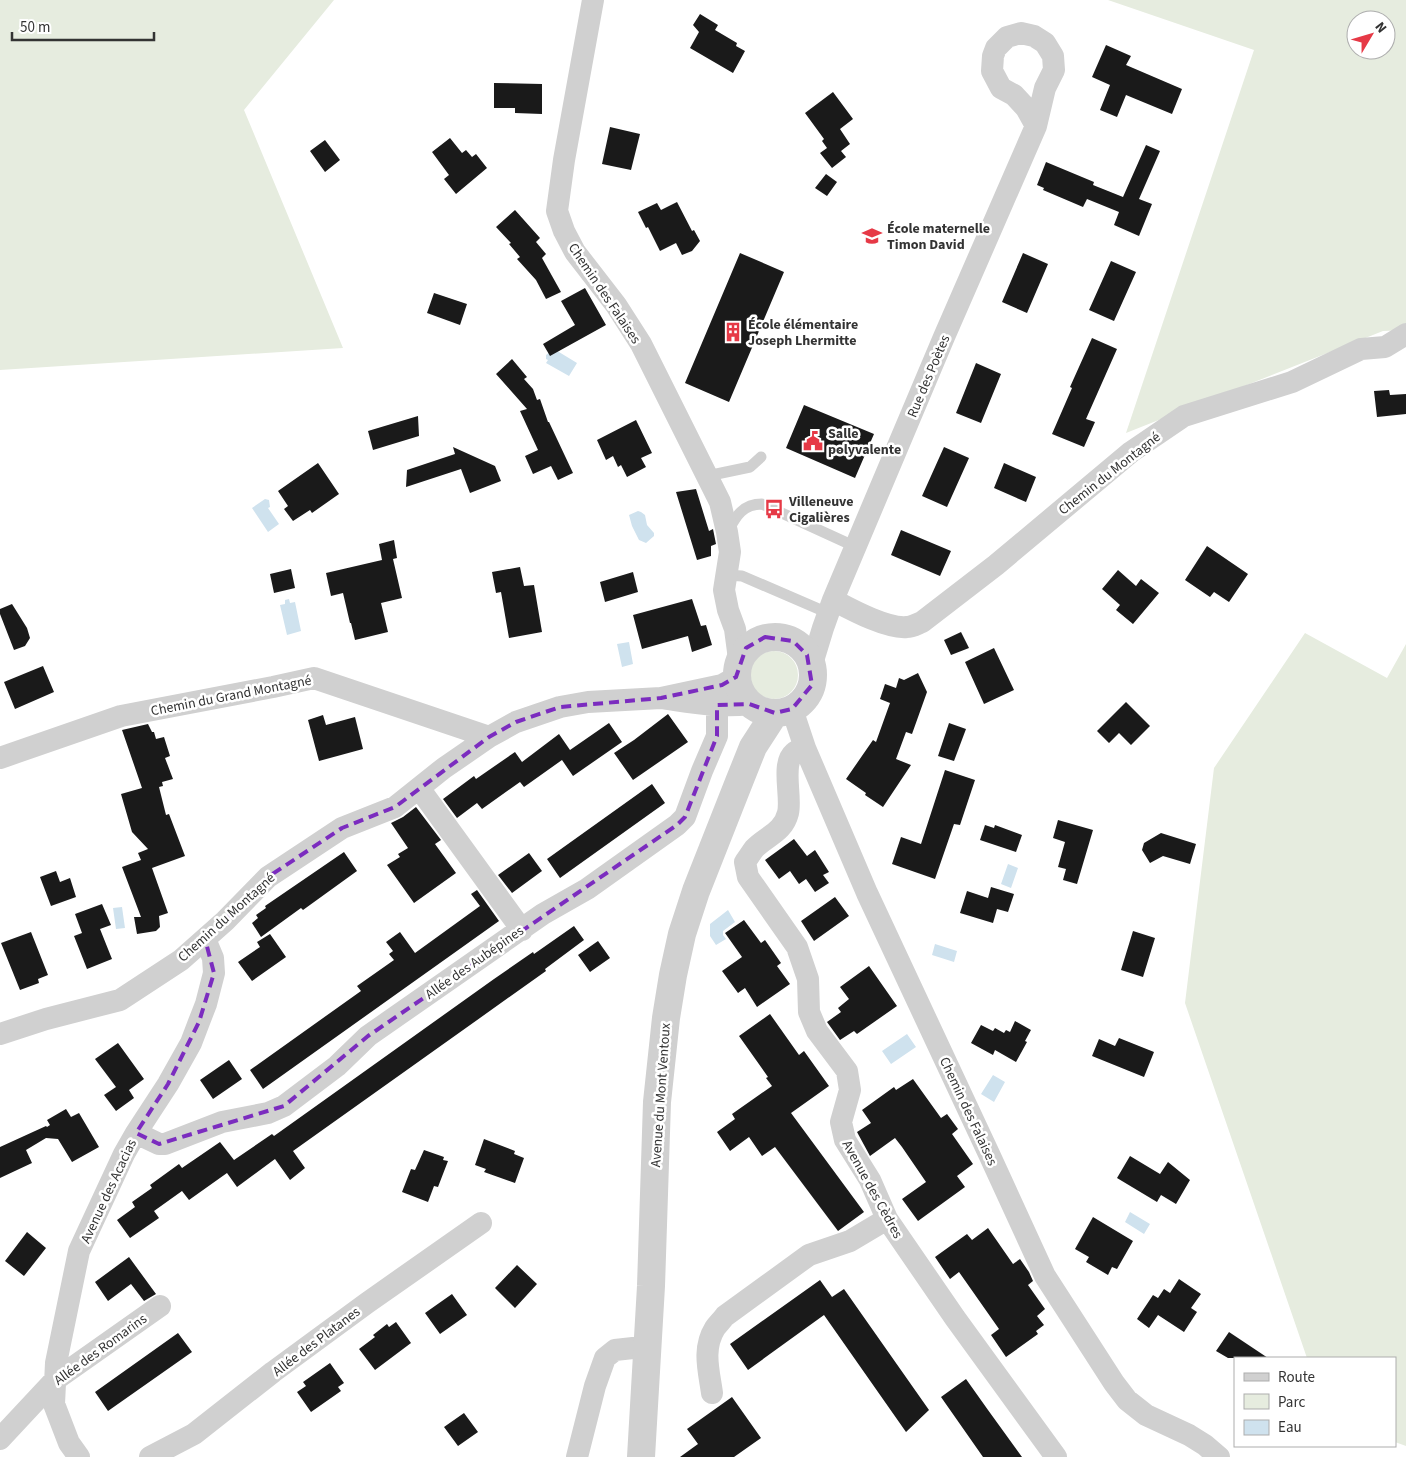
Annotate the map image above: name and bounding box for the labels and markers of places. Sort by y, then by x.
place label: École maternelle Timon David [887,219,990,255]
school or university icon: École maternelle Timon David [861,225,883,247]
place label: École élémentaire Joseph Lhermitte [748,315,858,351]
building icon: École élémentaire Joseph Lhermitte [722,321,744,343]
place label: Salle polyvalente [828,424,901,460]
public building icon: Salle polyvalente [802,430,824,452]
place label: Villeneuve Cigalières [788,492,854,528]
bus stop icon: Villeneuve Cigalières [763,498,785,520]

